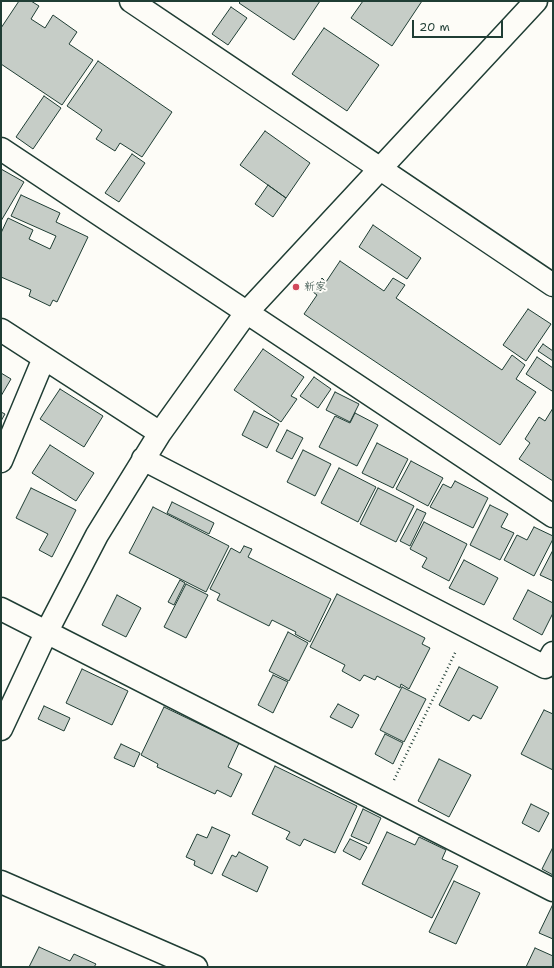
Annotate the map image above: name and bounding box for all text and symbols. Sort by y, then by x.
scale bar [414,12,505,38]
text: 20 m [419,19,450,35]
place label: 新家 [304,280,326,294]
marker: 新家 [291,282,301,292]

